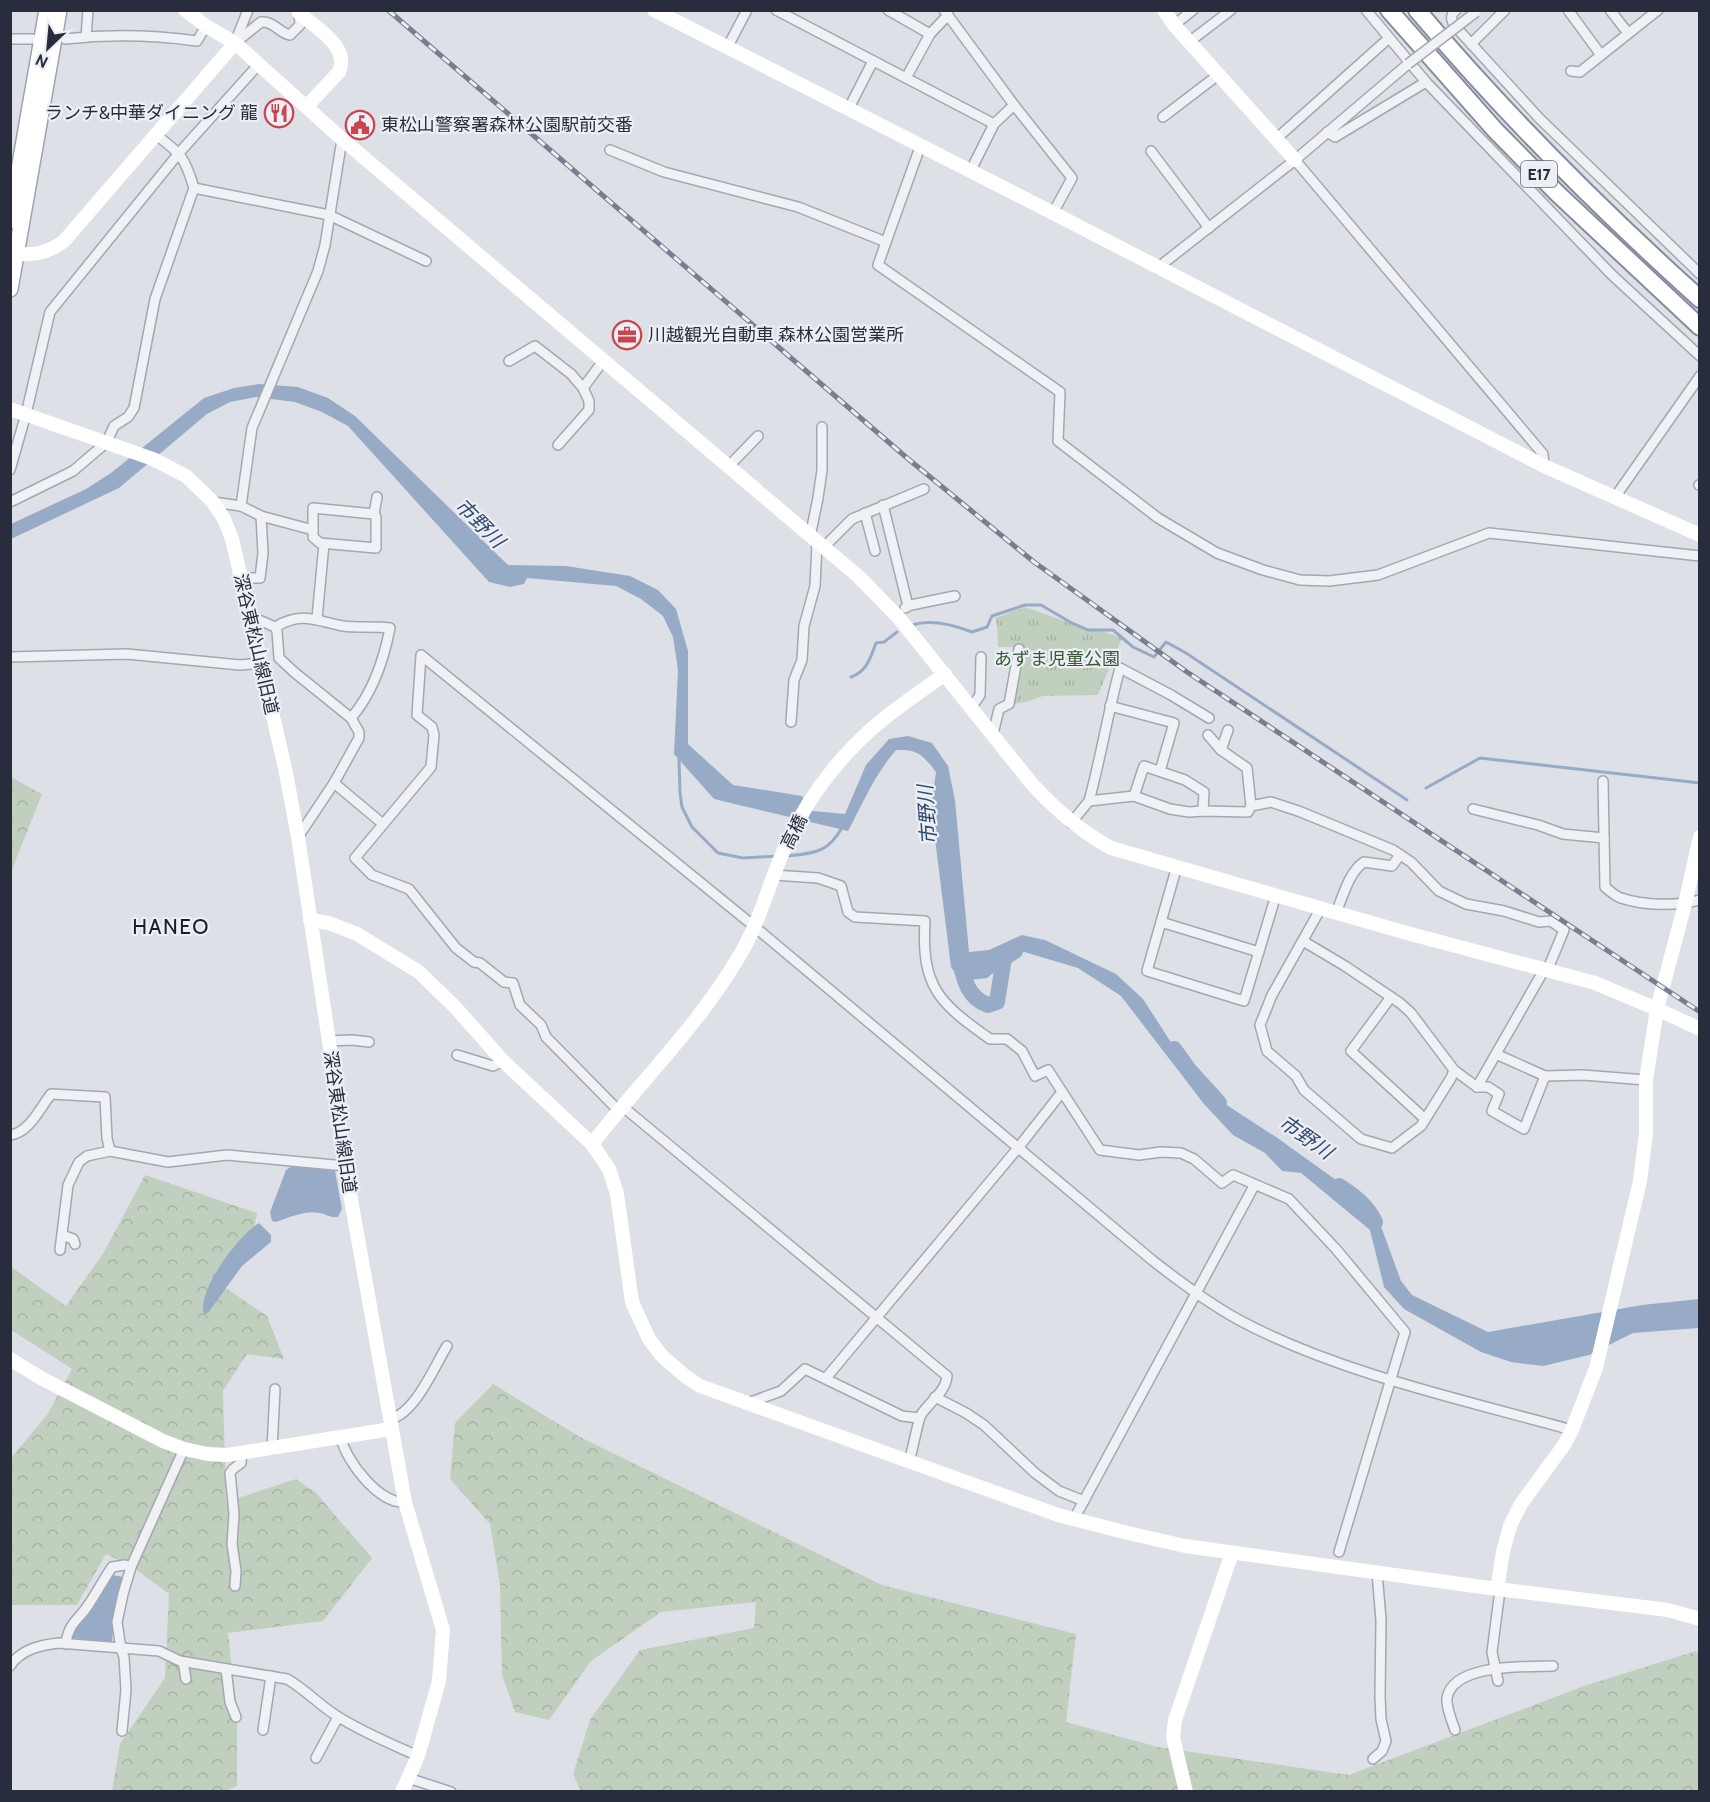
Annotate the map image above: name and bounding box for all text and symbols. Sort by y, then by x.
north arrow [18,18,78,78]
text: N [32,50,51,72]
restaurant icon: ランチ&中華ダイニング 龍 [263,97,295,129]
place label: ランチ&中華ダイニング 龍 [45,102,258,124]
public building icon: 東松山警察署森林公園駅前交番 [344,109,376,141]
place label: 東松山警察署森林公園駅前交番 [381,114,633,136]
road number: E17 [1521,161,1557,187]
office icon: 川越観光自動車 森林公園営業所 [611,319,643,351]
place label: 川越観光自動車 森林公園営業所 [648,324,904,346]
water label: 市野川 [450,493,511,554]
street label: 深谷東松山線旧道 [229,571,283,717]
park label: あずま児童公園 [994,648,1120,670]
water label: 市野川 [913,782,941,846]
street label: 高橋 [776,811,812,853]
district label: HANEO [132,914,210,939]
street label: 深谷東松山線旧道 [319,1049,361,1195]
water label: 市野川 [1275,1110,1339,1165]

